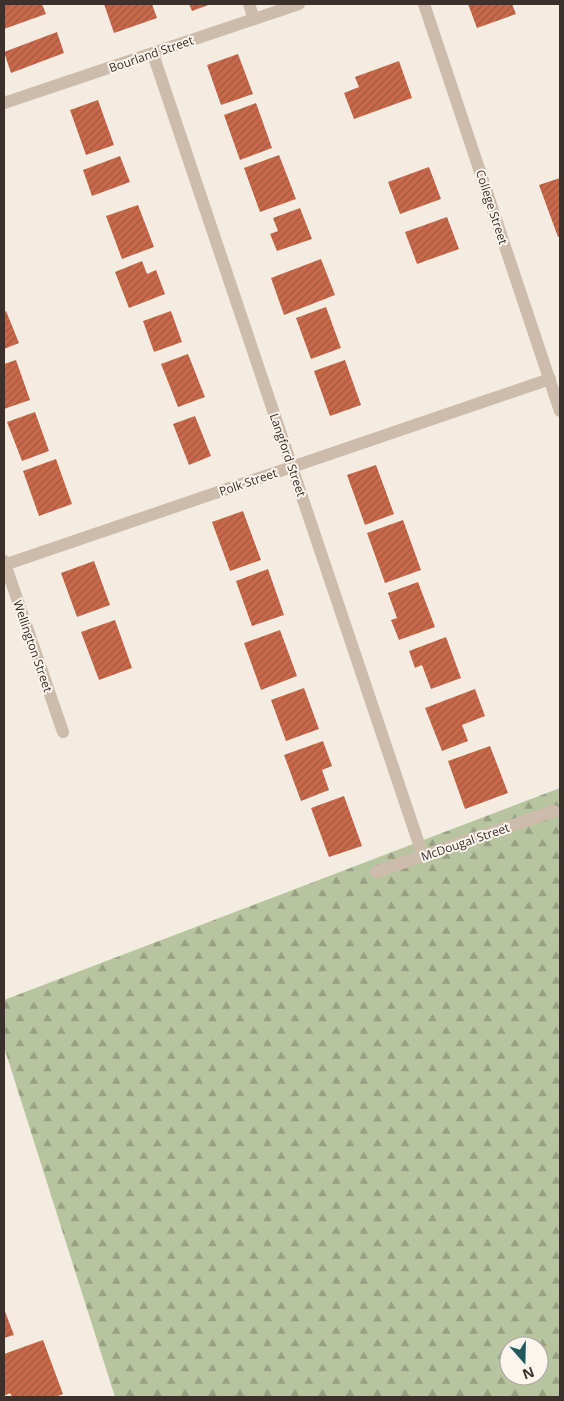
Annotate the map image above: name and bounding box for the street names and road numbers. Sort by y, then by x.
street label: Bourland Street [107,32,195,76]
street label: College Street [472,168,512,246]
street label: Langford Street [266,411,310,499]
street label: Polk Street [217,464,279,500]
street label: Wellington Street [9,598,57,694]
street label: McDougal Street [418,819,512,865]

